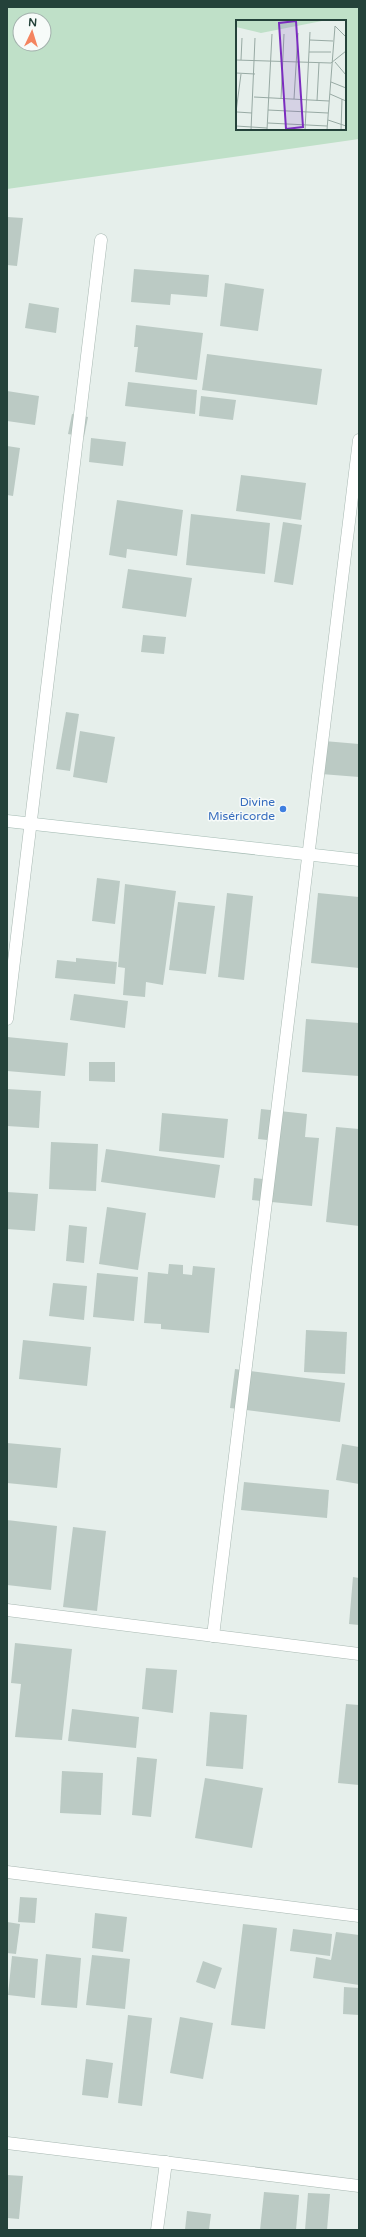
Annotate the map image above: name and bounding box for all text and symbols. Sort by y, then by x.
north arrow [12,12,52,52]
text: N [28,16,38,29]
inset map [236,20,346,130]
place label: Divine Miséricorde [208,795,275,823]
marker: Divine Miséricorde [278,804,288,814]

